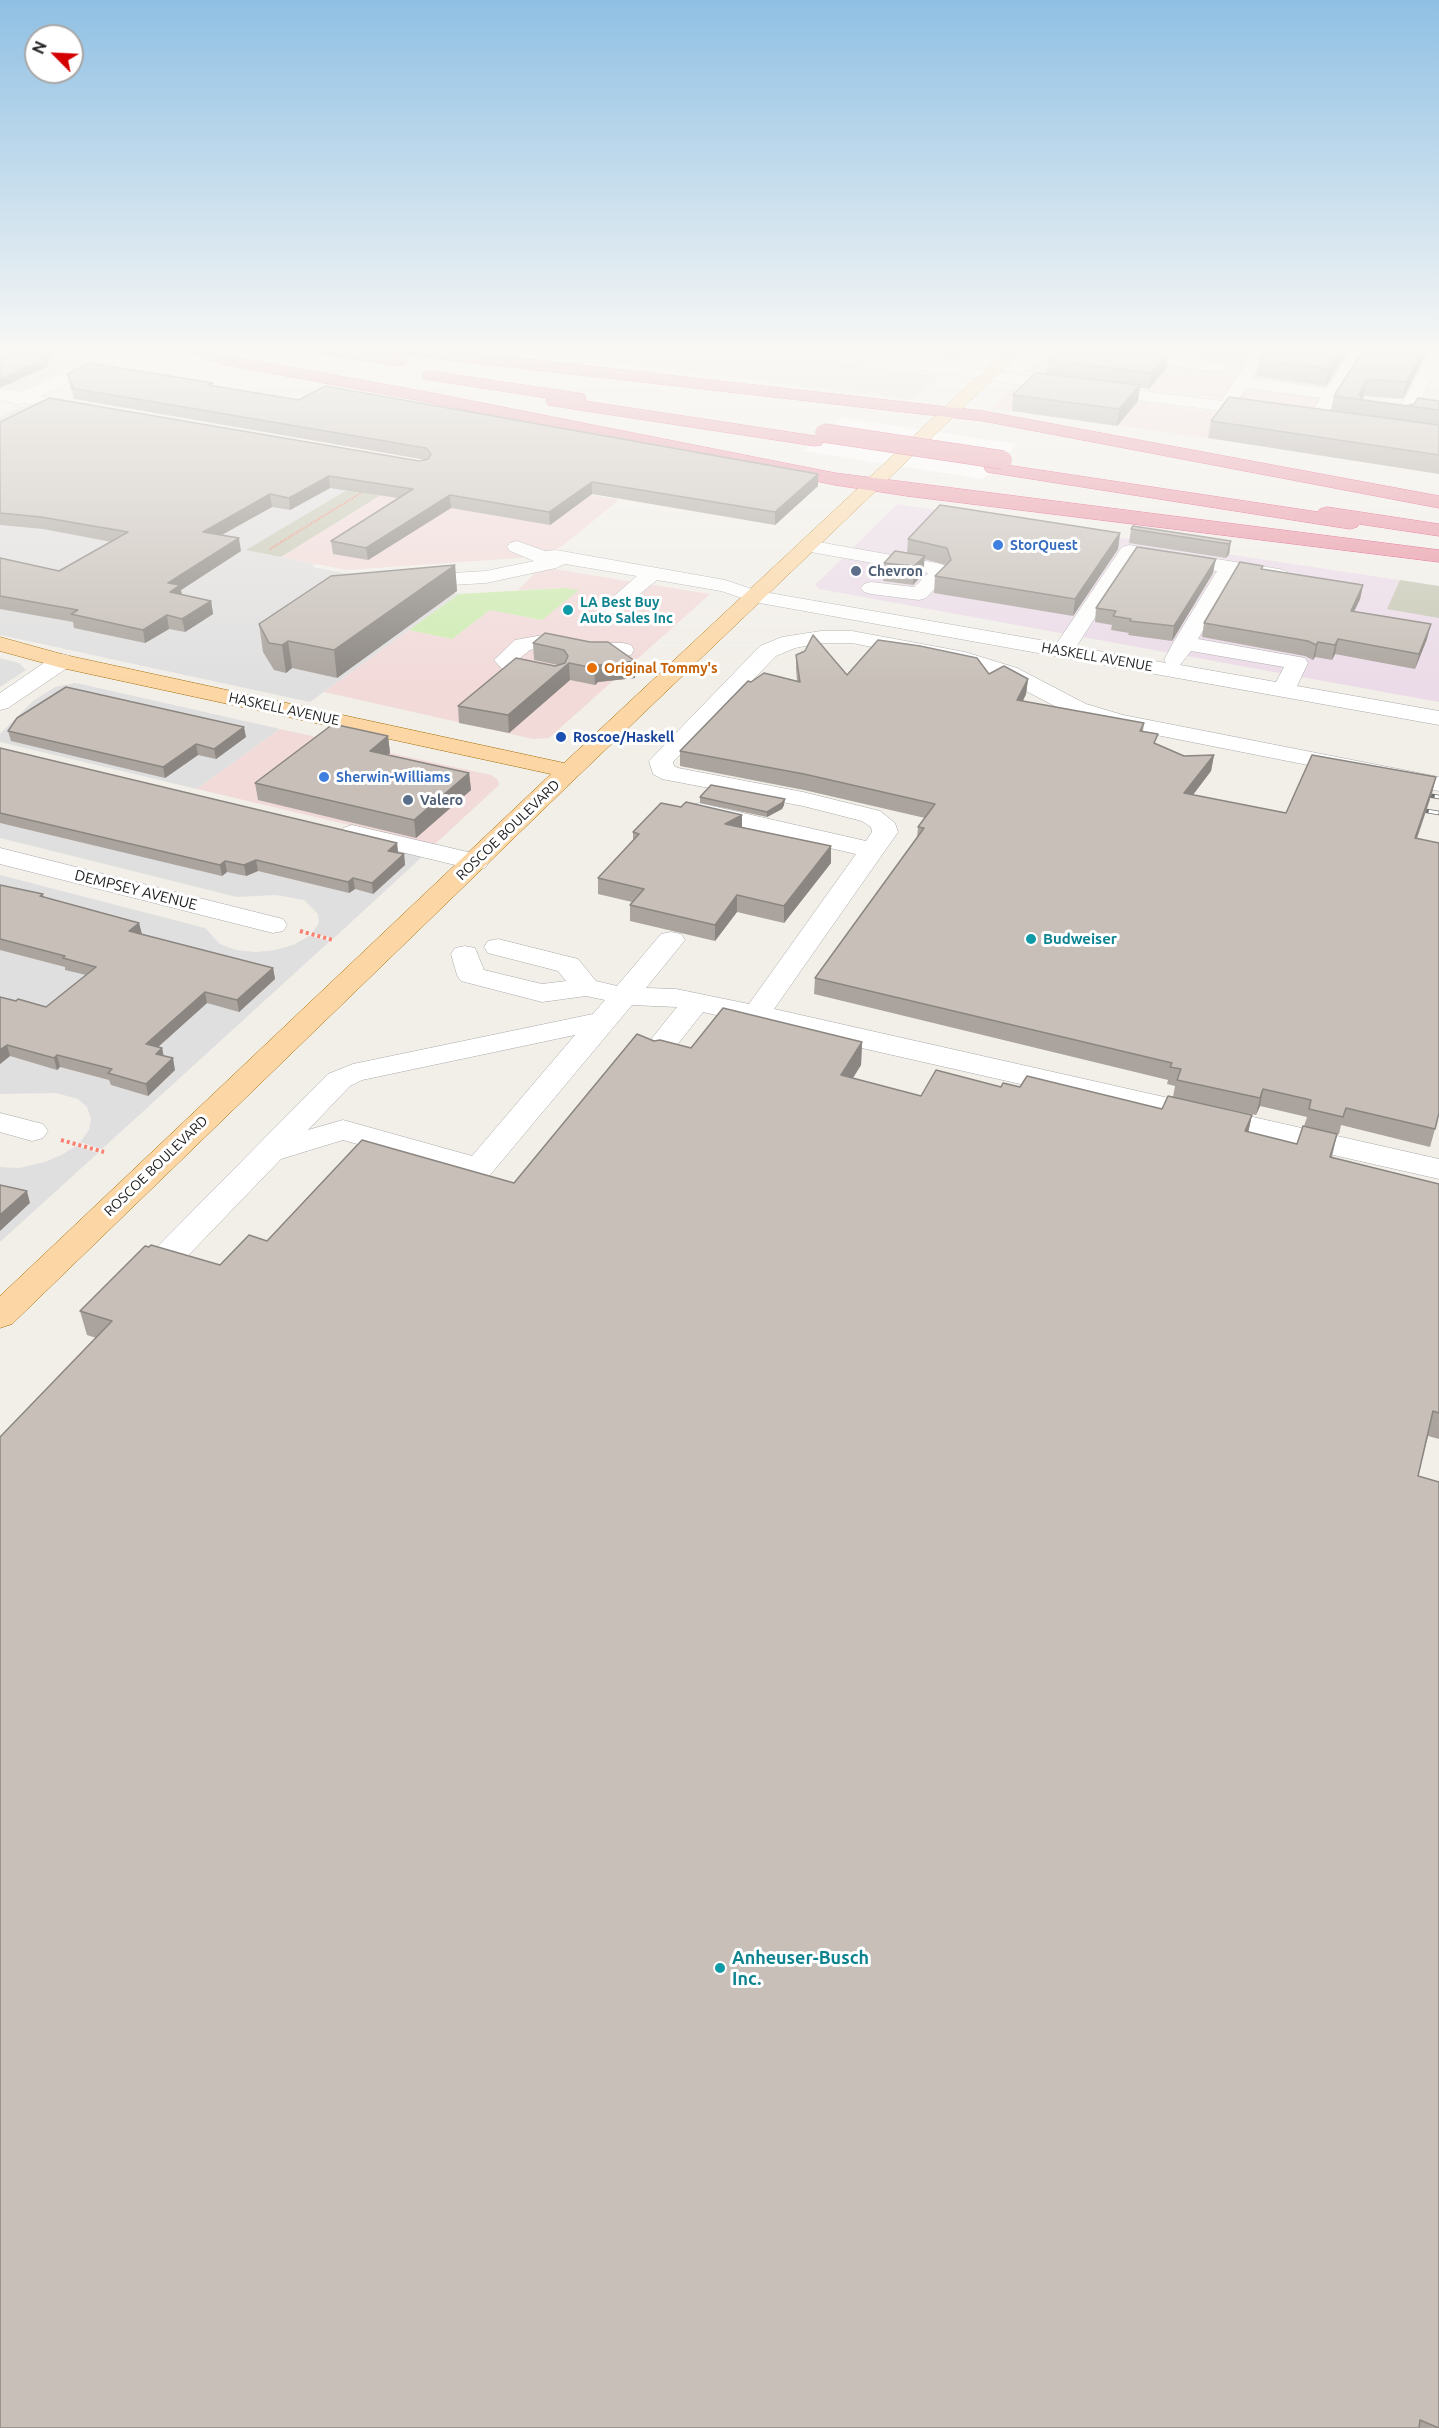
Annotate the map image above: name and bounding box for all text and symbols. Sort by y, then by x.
north arrow [24,24,84,84]
text: N [29,38,50,57]
place label: StorQuest [1010,537,1078,553]
marker: StorQuest [991,538,1005,552]
place label: Chevron [868,563,923,579]
marker: Chevron [849,564,863,578]
place label: LA Best Buy Auto Sales Inc [580,594,673,626]
marker: LA Best Buy Auto Sales Inc [561,603,575,617]
street label: HASKELL AVENUE [1040,639,1154,675]
place label: Original Tommy's [604,660,718,676]
marker: Original Tommy's [585,661,599,675]
street label: HASKELL AVENUE [227,689,341,729]
place label: Roscoe/Haskell [573,729,674,745]
marker: Roscoe/Haskell [554,730,568,744]
place label: Sherwin-Williams [336,769,450,785]
marker: Sherwin-Williams [317,770,331,784]
street label: ROSCOE BOULEVARD [453,776,563,884]
place label: Valero [420,792,463,808]
marker: Valero [401,793,415,807]
street label: DEMPSEY AVENUE [73,866,199,914]
place label: Budweiser [1043,930,1117,948]
marker: Budweiser [1024,932,1038,946]
street label: ROSCOE BOULEVARD [101,1112,211,1220]
place label: Anheuser-Busch Inc. [732,1947,869,1990]
marker: Anheuser-Busch Inc. [713,1961,727,1975]

